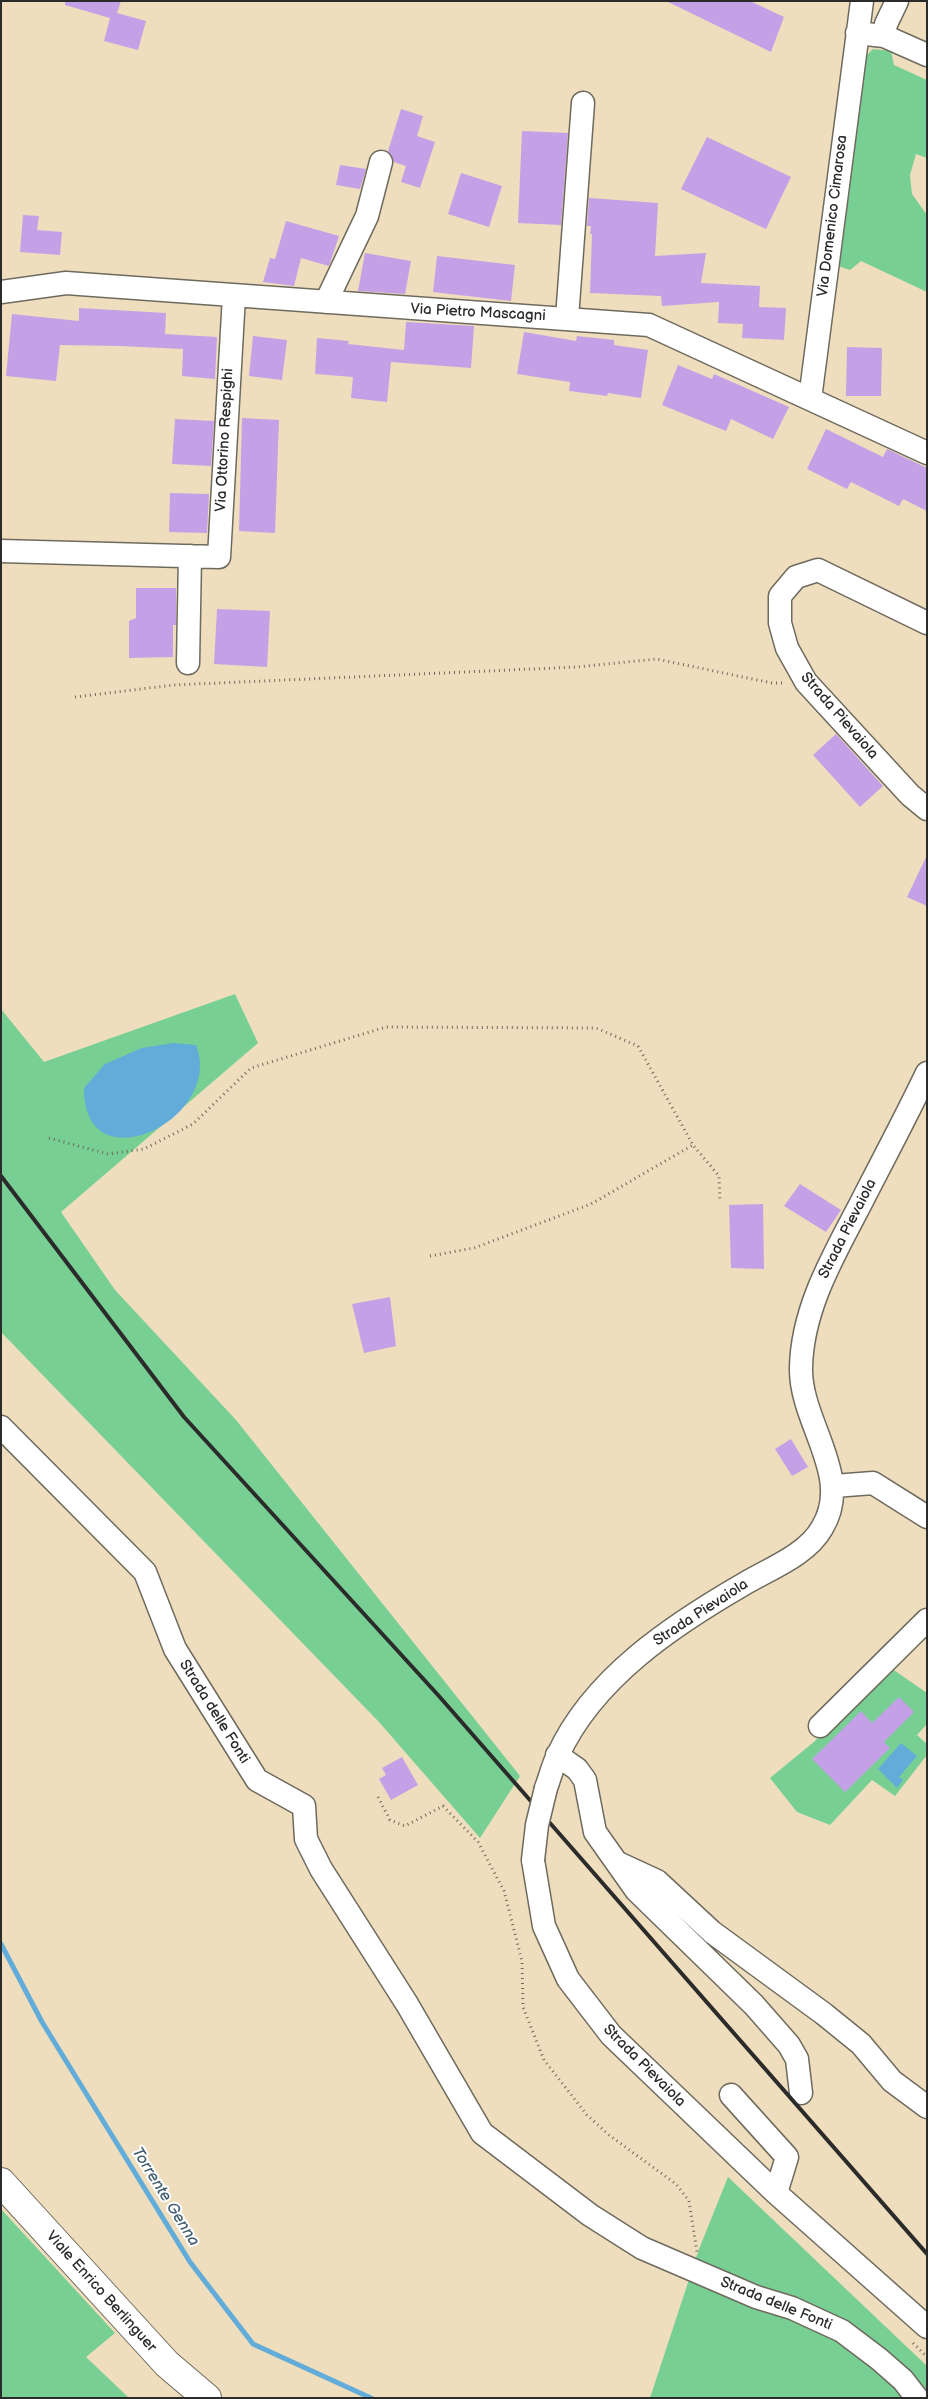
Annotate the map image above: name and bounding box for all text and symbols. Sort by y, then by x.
street label: Via Domenico Cimarosa [814,134,852,298]
street label: Via Pietro Mascagni [410,300,546,326]
street label: Via Ottorino Respighi [212,368,238,512]
street label: Strada Pievaiola [796,669,882,763]
street label: Strada Pievaiola [815,1176,881,1282]
street label: Strada Pievaiola [650,1576,752,1650]
street label: Strada delle Fonti [175,1657,253,1767]
street label: Strada Pievaiola [599,2021,689,2111]
water label: Torrente Genna [127,2144,203,2250]
street label: Viale Enrico Berlinguer [42,2228,160,2356]
street label: Strada delle Fonti [717,2273,835,2335]

